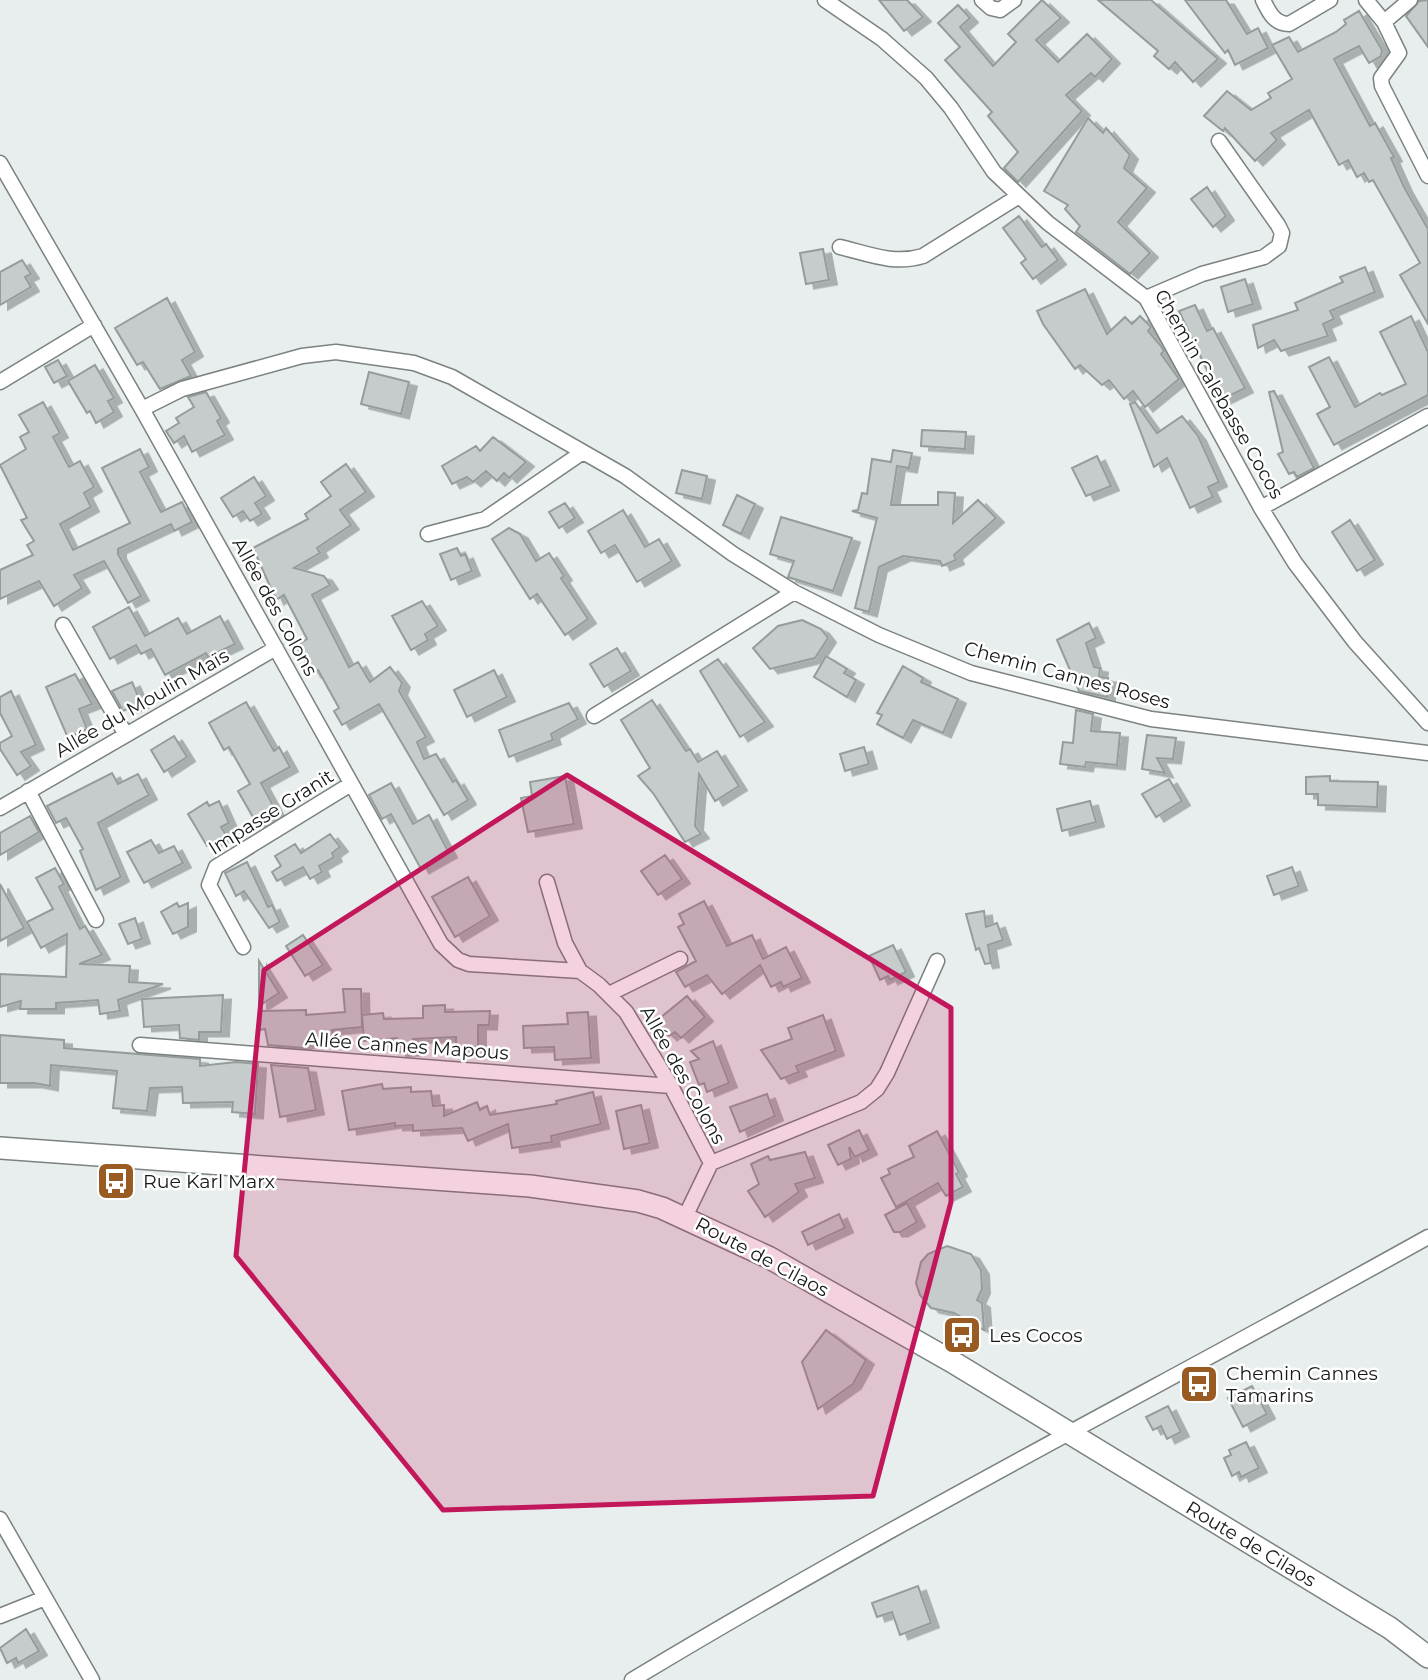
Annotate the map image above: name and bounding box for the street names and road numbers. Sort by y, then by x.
street label: Chemin Calebasse Cocos [1150,285,1288,503]
street label: Allée des Colons [227,534,323,680]
street label: Chemin Cannes Roses [961,636,1173,714]
street label: Allée du Moulin Maïs [51,644,233,762]
street label: Impasse Granit [204,764,338,860]
street label: Allée des Colons [635,1002,731,1148]
street label: Allée Cannes Mapous [304,1027,510,1065]
street label: Route de Cilaos [691,1212,833,1302]
street label: Route de Cilaos [1182,1496,1320,1592]

